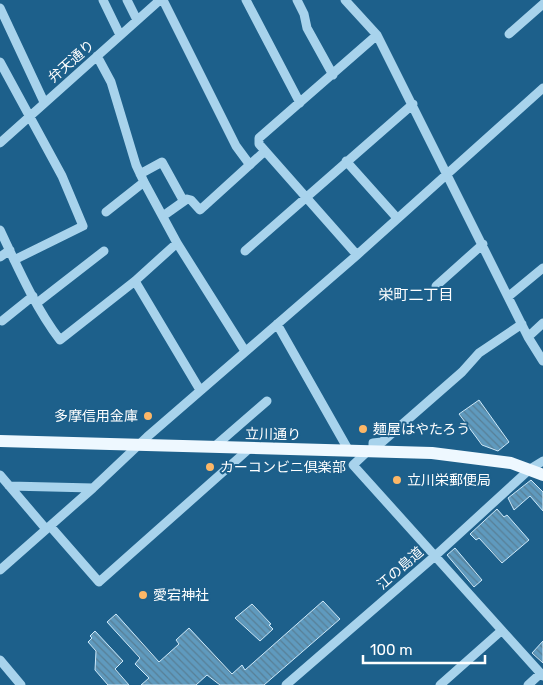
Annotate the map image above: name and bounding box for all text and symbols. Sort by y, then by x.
street label: 弁天通り [45,37,98,86]
district label: 栄町二丁目 [378,286,454,304]
place label: 多摩信用金庫 [54,408,138,425]
marker: 多摩信用金庫 [142,410,154,422]
place label: 麺屋はやたろう [373,421,470,438]
marker: 麺屋はやたろう [357,423,369,435]
street label: 立川通り [245,426,301,443]
place label: カーコンビニ倶楽部 [220,459,346,476]
marker: カーコンビニ倶楽部 [204,461,216,473]
place label: 立川栄郵便局 [407,472,491,489]
marker: 立川栄郵便局 [391,474,403,486]
street label: 江の島道 [374,544,427,593]
place label: 愛宕神社 [153,587,209,604]
marker: 愛宕神社 [137,589,149,601]
scale bar [363,632,486,664]
text: 100 m [370,641,412,659]

